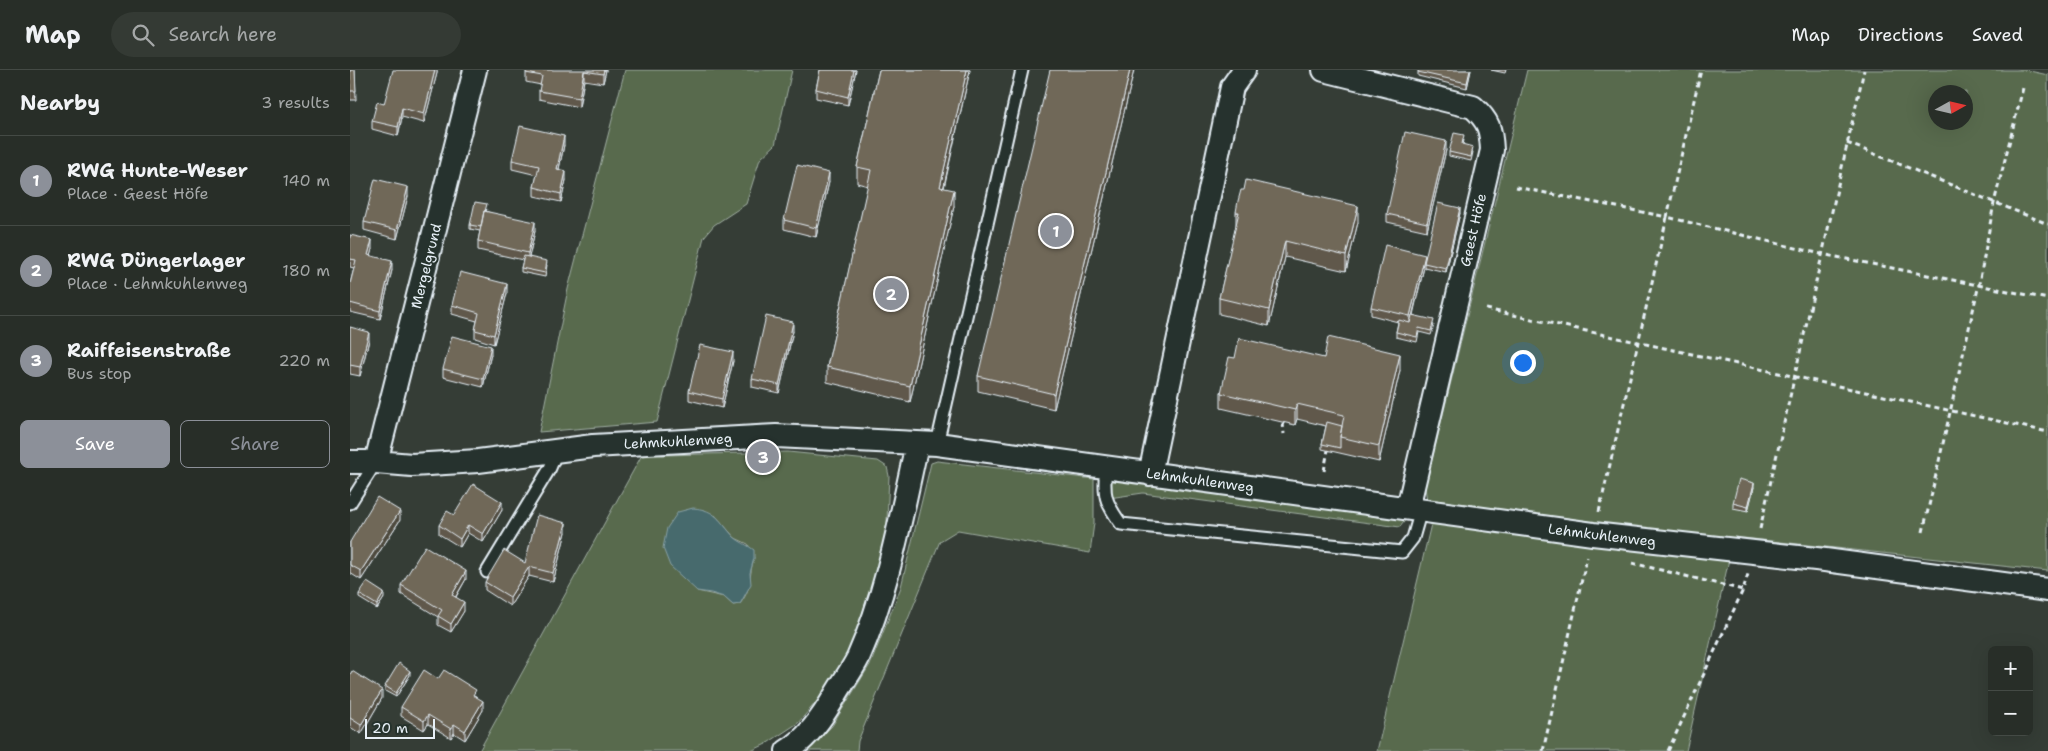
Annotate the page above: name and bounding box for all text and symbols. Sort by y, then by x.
search box [111,12,461,57]
text: Map [25,19,81,51]
icon: search [129,21,157,49]
text: Search here [169,22,277,47]
text: Map [1792,23,1830,47]
text: Directions [1858,23,1944,47]
text: Saved [1972,23,2023,47]
north arrow [1928,85,1973,130]
text: Nearby [20,89,100,117]
text: 3 results [261,92,330,113]
text: RWG Hunte-Weser [67,158,248,183]
text: 1 [32,170,40,191]
text: 140 m [283,170,330,191]
text: Place · Geest Höfe [67,183,209,204]
street label: Geest Höfe [1456,191,1490,268]
pin: 1 [1040,212,1072,250]
street label: Mergelgrund [407,221,445,311]
text: RWG Düngerlager [67,248,245,273]
text: 2 [30,260,42,281]
text: 180 m [282,260,330,281]
text: Place · Lehmkuhlenweg [67,273,248,294]
pin: 2 [875,275,907,313]
text: Raiffeisenstraße [67,338,231,363]
text: 3 [30,350,42,371]
text: 220 m [278,350,330,371]
your location [1510,350,1536,376]
text: Bus stop [67,363,132,384]
button: Save [20,420,170,468]
button: Share [180,420,330,468]
street label: Lehmkuhlenweg [623,429,733,453]
pin: 3 [747,438,779,476]
street label: Lehmkuhlenweg [1145,464,1255,496]
street label: Lehmkuhlenweg [1547,519,1657,551]
map controls [1988,646,2033,736]
button: + [1988,646,2033,691]
button: − [1988,691,2033,736]
scale bar [365,716,435,739]
text: 20 m [372,719,408,737]

